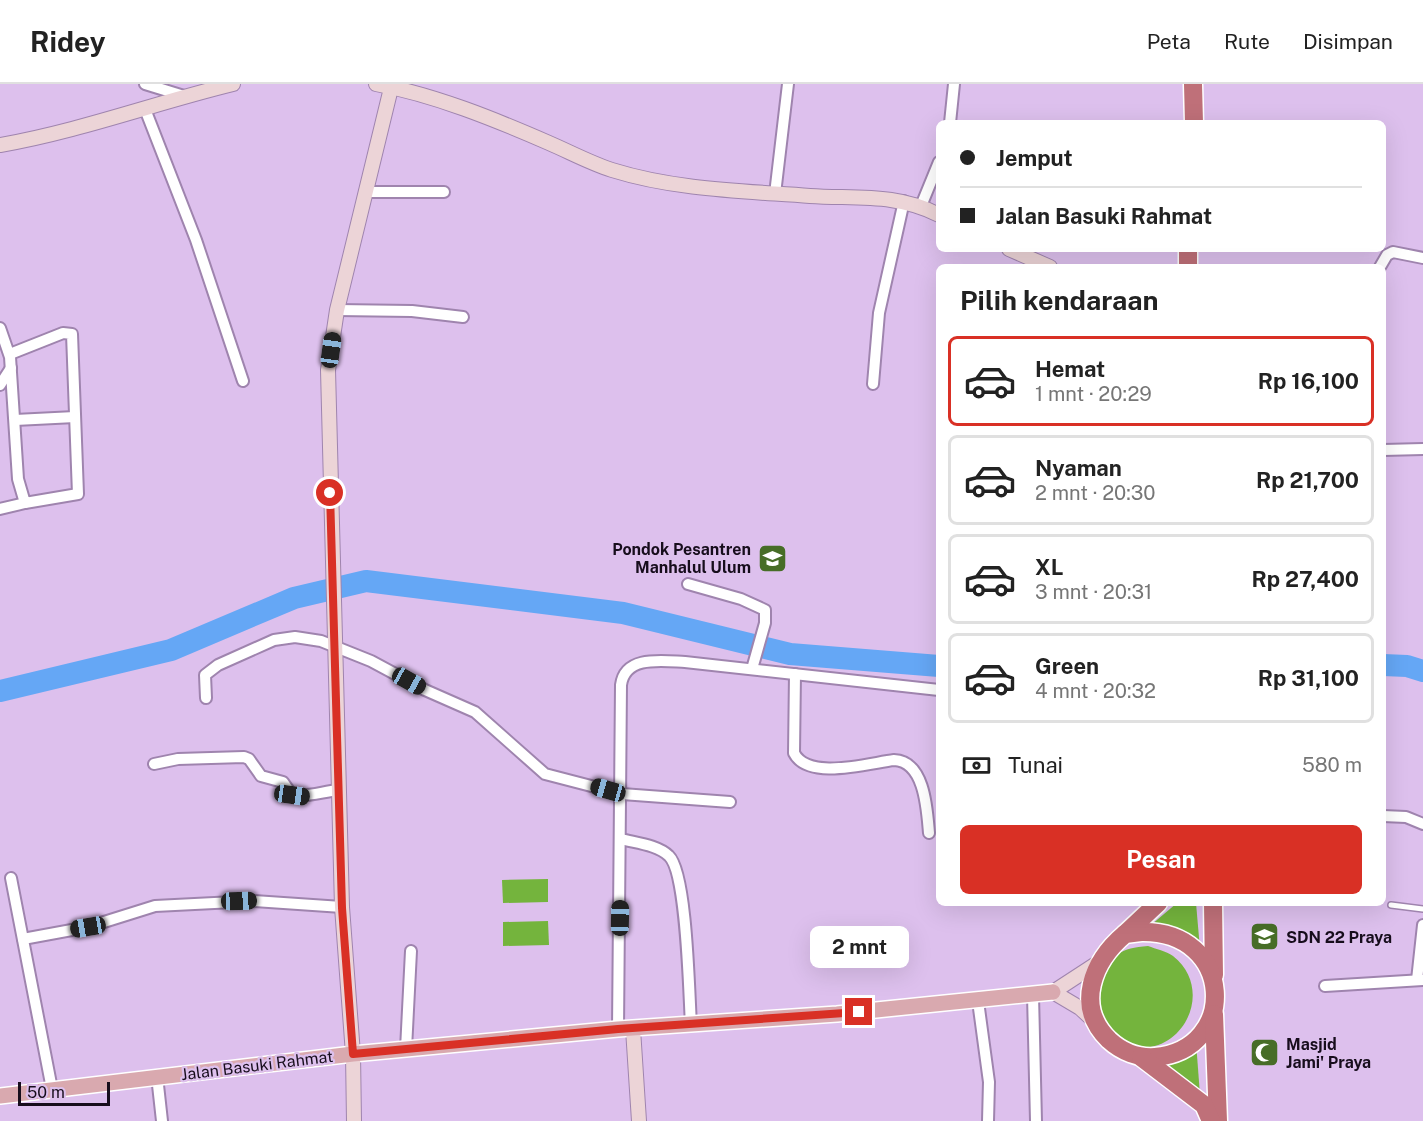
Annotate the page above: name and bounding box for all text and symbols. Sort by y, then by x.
text: Ridey [30,25,105,58]
text: Peta [1147,29,1191,54]
text: Rute [1224,29,1270,54]
text: Disimpan [1303,29,1393,54]
text: Jemput [996,145,1073,171]
text: Jalan Basuki Rahmat [996,203,1212,229]
text: Pilih kendaraan [960,284,1159,316]
car [320,331,342,369]
icon: car [963,354,1017,408]
text: Hemat [1035,356,1105,382]
text: Rp 16,100 [1258,368,1359,394]
text: 1 mnt · 20:29 [1035,382,1152,406]
icon: car [963,453,1017,507]
text: Nyaman [1035,455,1122,481]
text: Rp 21,700 [1256,467,1359,493]
route start [316,479,343,506]
text: 2 mnt · 20:30 [1035,481,1156,505]
place label: Pondok Pesantren Manhalul Ulum [612,540,751,577]
school or university icon: Pondok Pesantren Manhalul Ulum [756,542,788,574]
icon: car [963,552,1017,606]
text: XL [1035,554,1063,580]
text: Rp 27,400 [1252,566,1359,592]
text: 3 mnt · 20:31 [1035,580,1152,604]
icon: car [963,651,1017,705]
text: Green [1035,653,1099,679]
car [389,664,429,698]
text: Rp 31,100 [1258,665,1359,691]
text: 4 mnt · 20:32 [1035,679,1156,703]
icon: cash [960,749,993,782]
text: Tunai [1008,752,1063,778]
text: 580 m [1302,753,1362,777]
car [588,776,628,804]
car [273,784,311,806]
button: Pesan [960,825,1362,894]
car [221,891,257,911]
car [611,900,629,936]
car [69,915,107,939]
school or university icon: SDN 22 Praya [1249,921,1281,953]
callout: 2 mnt [810,925,908,967]
place label: SDN 22 Praya [1286,928,1392,947]
text: 2 mnt [832,935,887,959]
route end [845,998,872,1025]
place label: Masjid Jami' Praya [1286,1035,1371,1072]
mosque icon: Masjid Jami' Praya [1249,1037,1281,1069]
street label: Jalan Basuki Rahmat [180,1047,334,1084]
scale bar [18,1079,110,1106]
text: 50 m [27,1083,65,1102]

